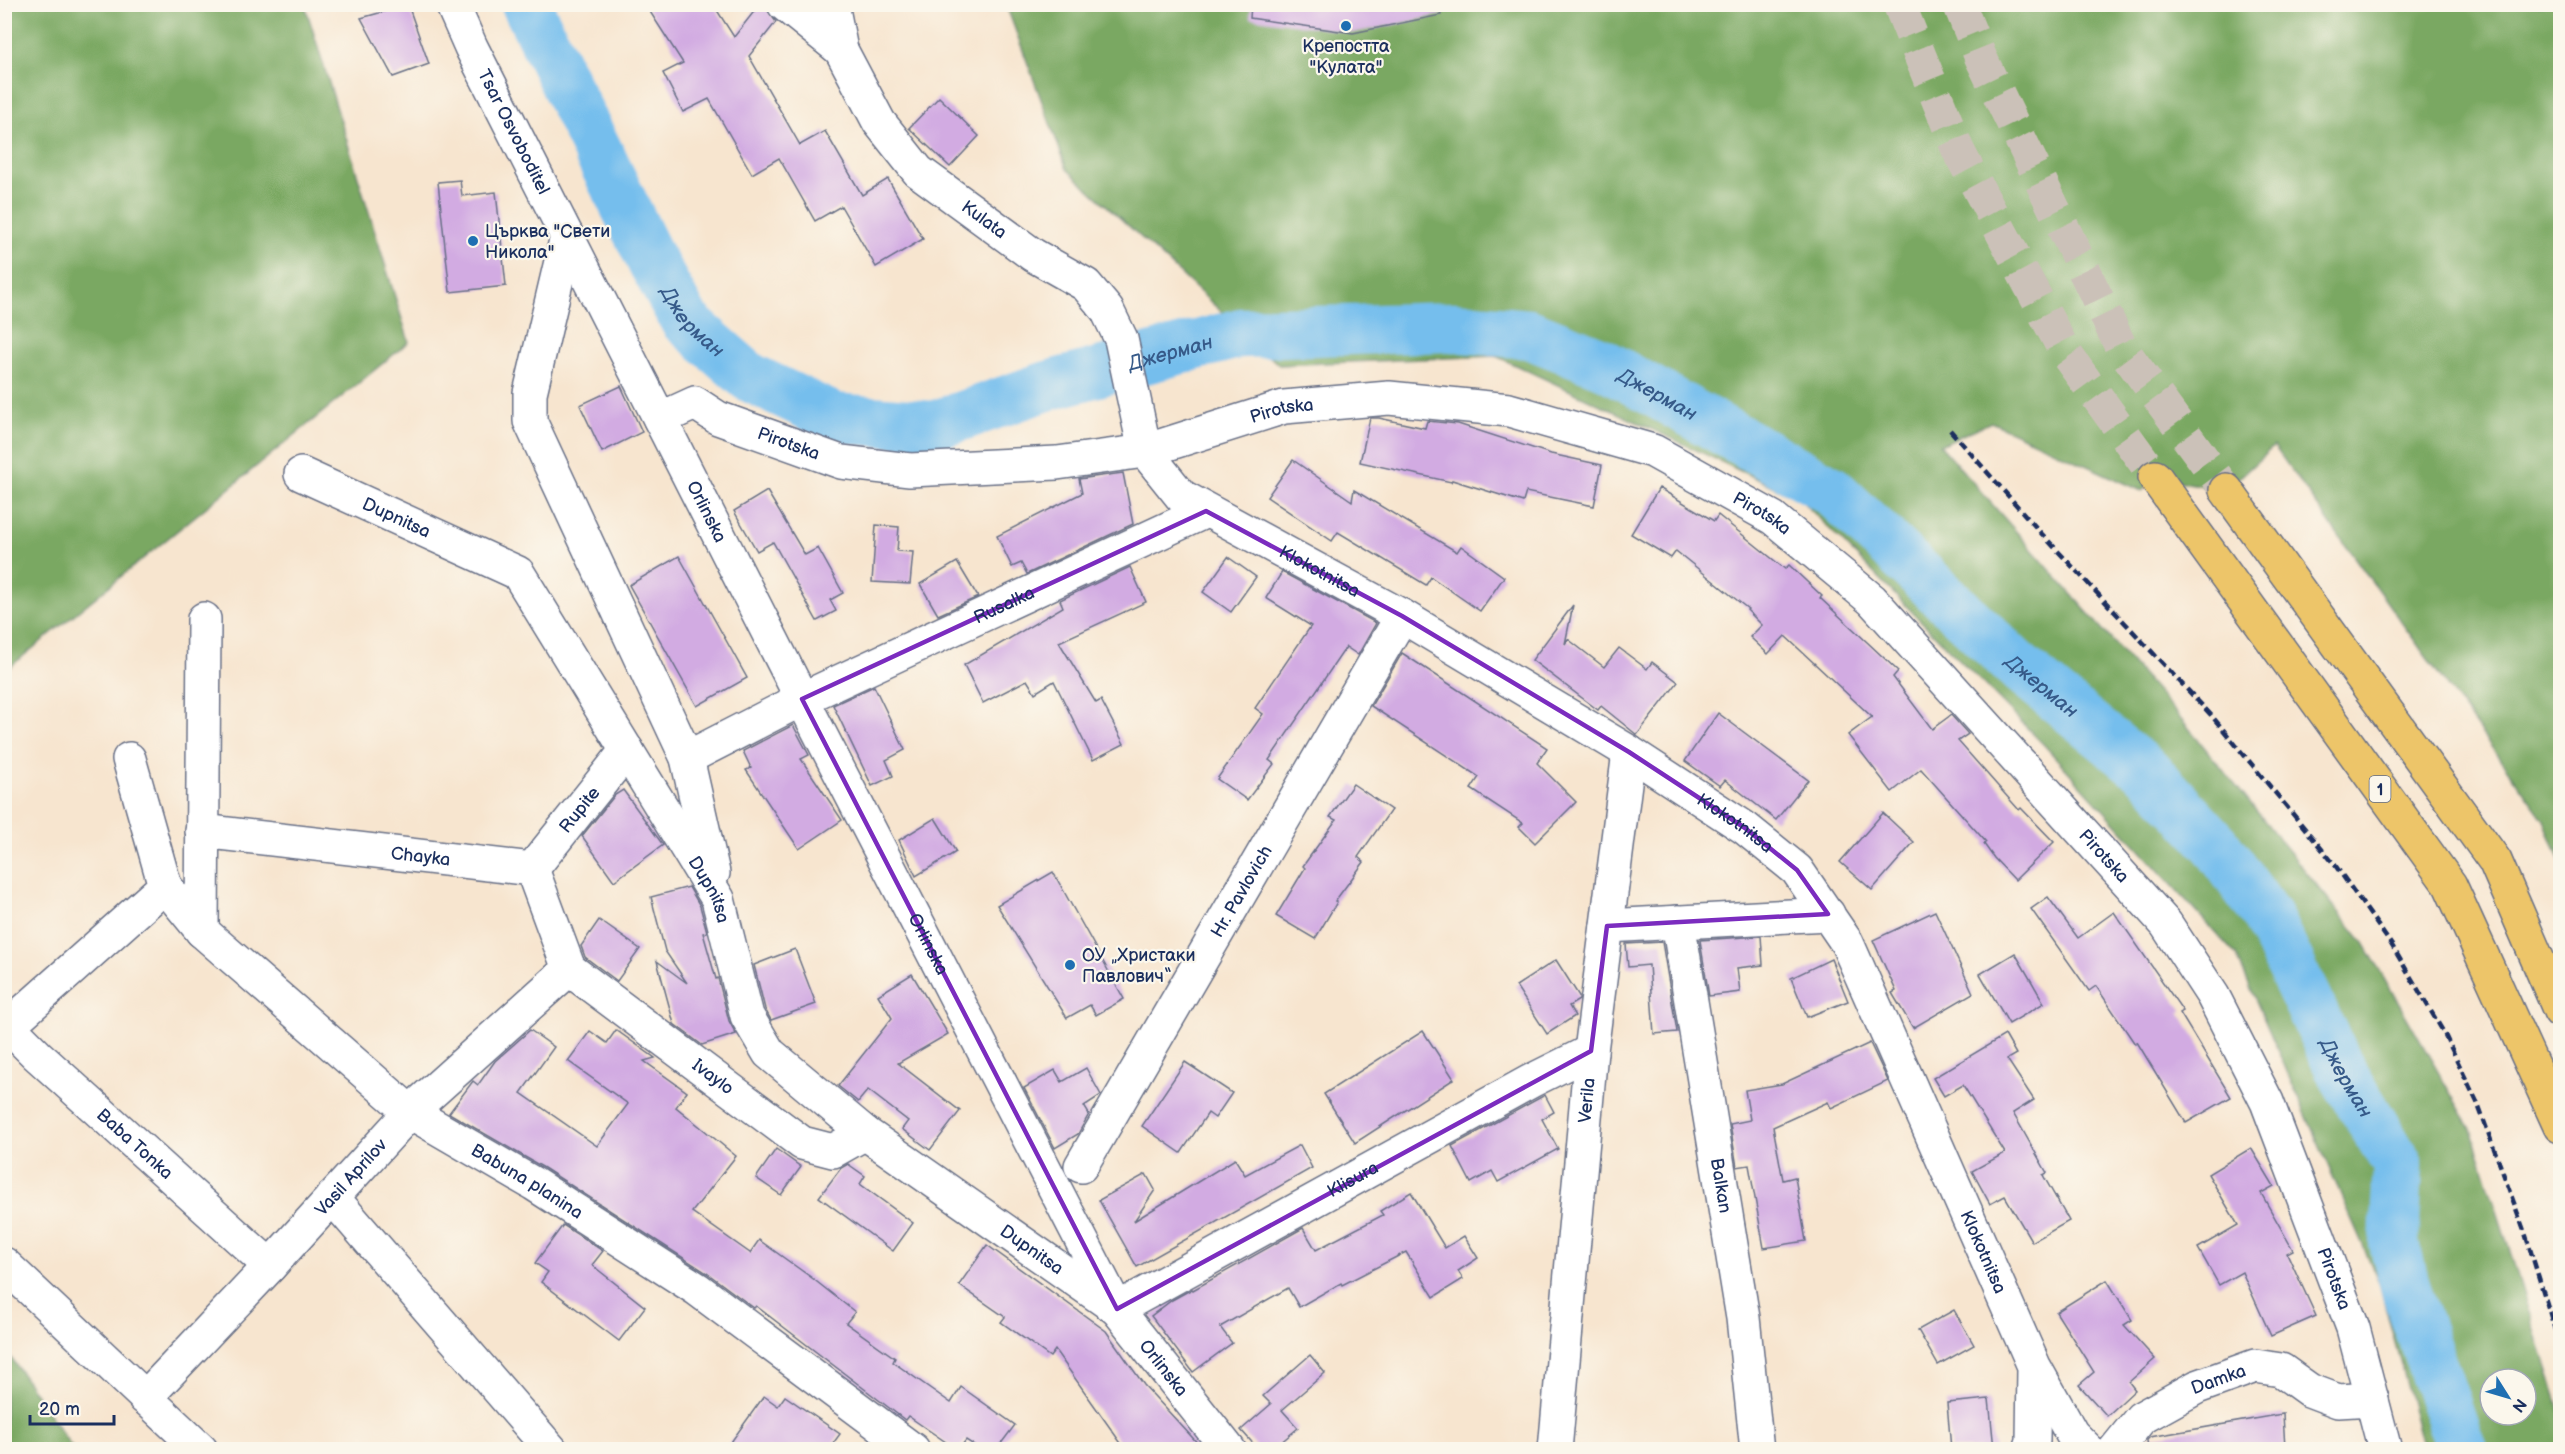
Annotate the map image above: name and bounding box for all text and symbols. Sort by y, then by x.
marker: Крепостта "Кулата" [1339,19,1353,33]
place label: Крепостта "Кулата" [1302,36,1390,78]
street label: Tsar Osvoboditel [473,66,554,198]
street label: Kulata [957,196,1011,243]
place label: Църква "Свети Никола" [485,221,610,263]
marker: Църква "Свети Никола" [466,234,480,248]
water label: Джерман [654,281,729,363]
water label: Джерман [1124,330,1216,377]
water label: Джерман [1612,362,1701,426]
street label: Pirotska [1247,395,1314,428]
street label: Pirotska [755,423,823,465]
street label: Orlinska [682,477,731,546]
street label: Pirotska [1729,488,1795,539]
street label: Dupnitsa [359,493,434,543]
street label: Klokotnitsa [1275,541,1363,602]
street label: Rusalka [970,582,1038,629]
water label: Джерман [1998,649,2083,723]
road number: 1 [2370,776,2390,802]
street label: Rupite [555,782,605,837]
street label: Klokotnitsa [1693,789,1777,857]
street label: Pirotska [2074,825,2133,887]
street label: Hr. Pavlovich [1207,842,1277,941]
street label: Chayka [390,843,451,871]
street label: Dupnitsa [683,853,734,925]
street label: Orlinska [904,910,953,979]
place label: ОУ „Христаки Павлович“ [1082,945,1196,987]
marker: ОУ „Христаки Павлович“ [1063,958,1077,972]
water label: Джерман [2313,1033,2377,1122]
street label: Ivaylo [688,1055,738,1099]
street label: Verila [1575,1077,1600,1124]
street label: Baba Tonka [92,1104,177,1184]
street label: Vasil Aprilov [311,1134,392,1220]
street label: Babuna planina [467,1140,587,1224]
street label: Klisura [1324,1157,1382,1202]
street label: Balkan [1706,1157,1736,1215]
street label: Klokotnitsa [1956,1207,2011,1297]
street label: Dupnitsa [996,1221,1067,1279]
street label: Pirotska [2312,1245,2355,1313]
street label: Orlinska [1135,1336,1192,1401]
street label: Damka [2188,1360,2249,1399]
north arrow [2478,1367,2538,1427]
scale bar [30,1388,114,1426]
text: N [2508,1395,2530,1416]
text: 20 m [39,1399,80,1420]

